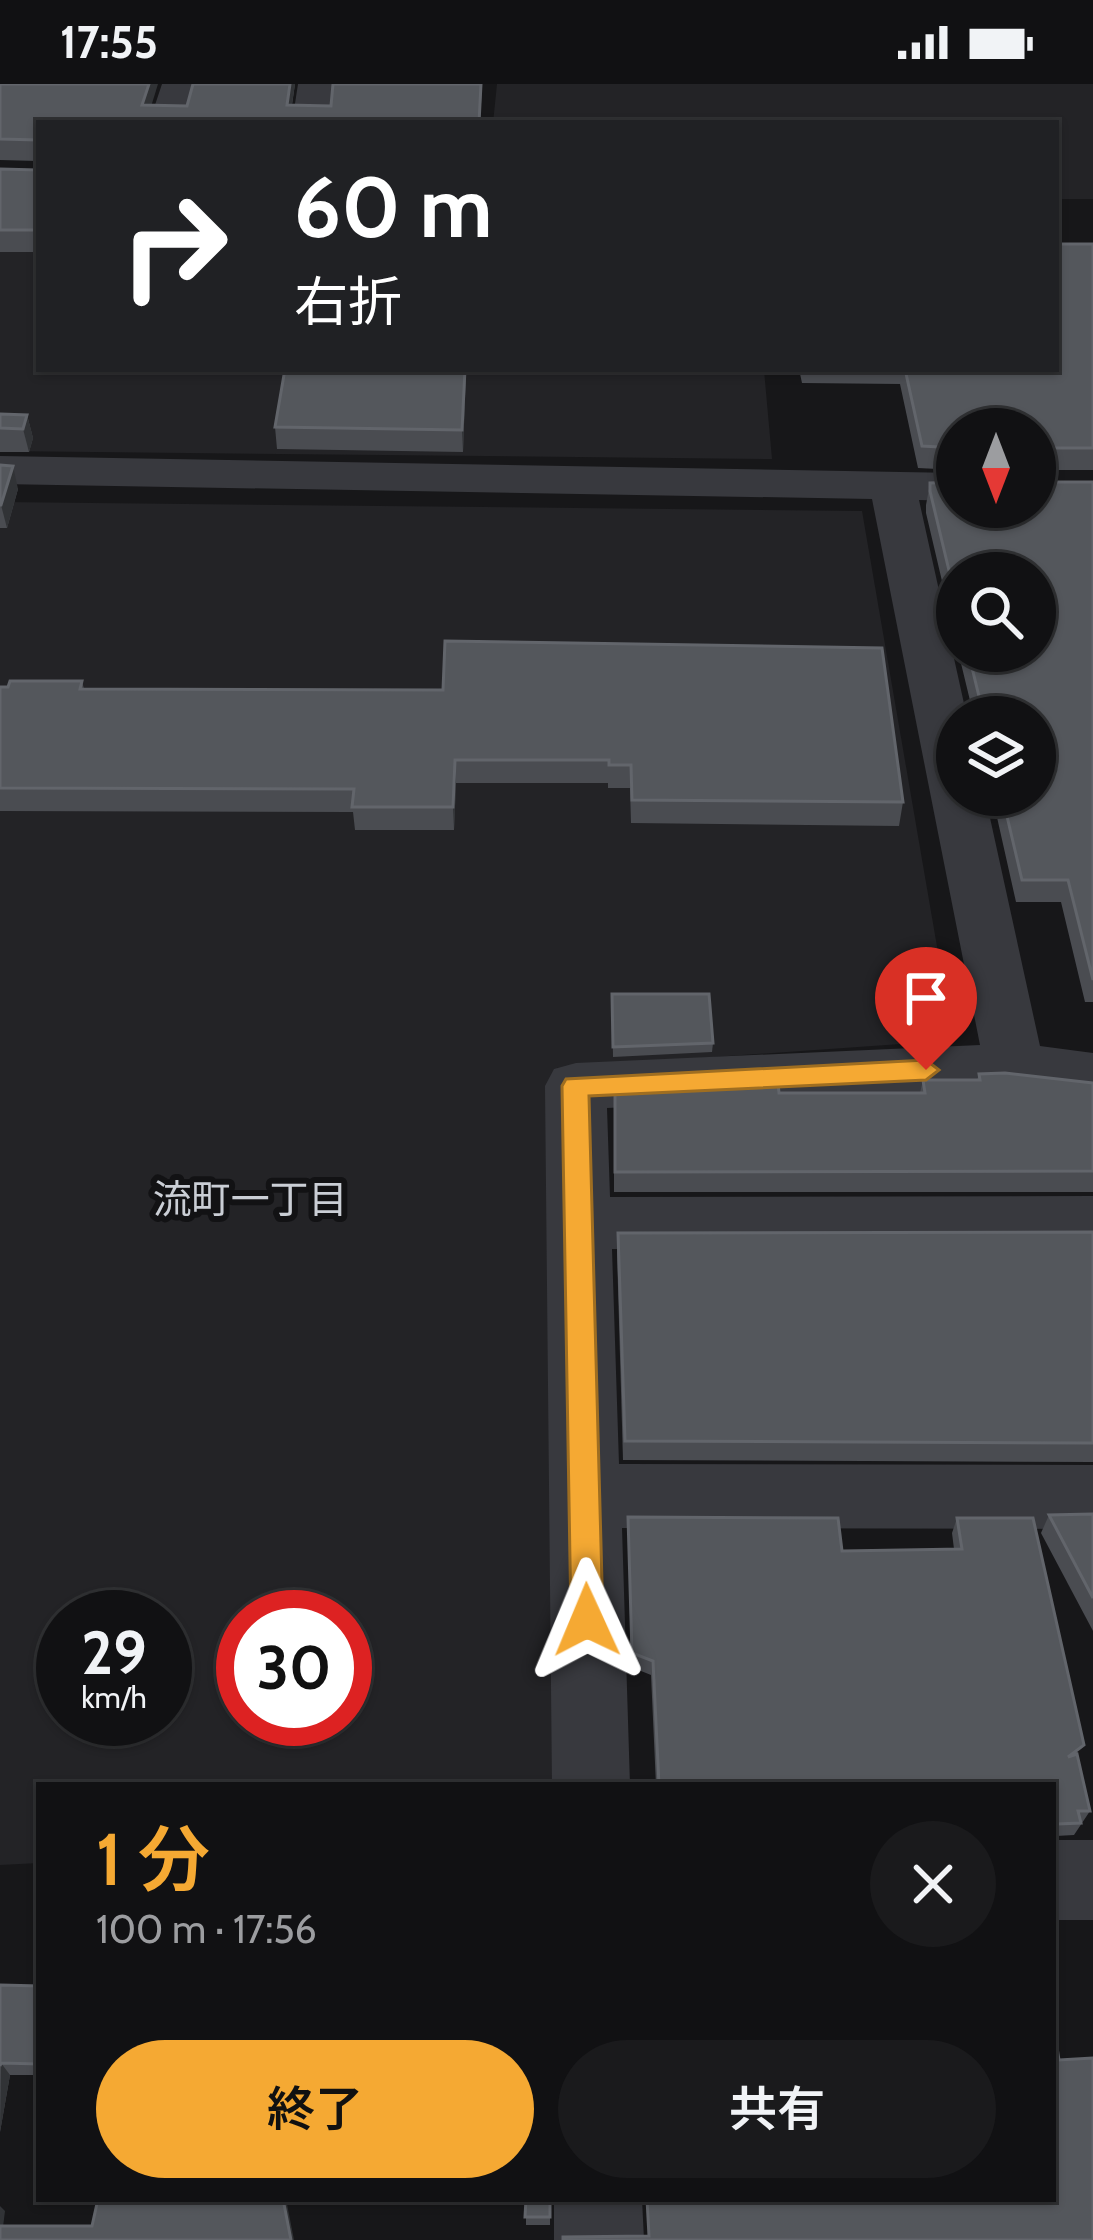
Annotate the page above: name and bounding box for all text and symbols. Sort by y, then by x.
text: 17:55 [60,15,158,69]
text: 60 m [294,156,492,258]
icon: right [96,168,252,324]
text: 右折 [294,269,402,335]
north arrow [936,408,1056,528]
map controls [936,408,1056,816]
button: search [936,552,1056,672]
button: layers [936,696,1056,816]
pin [875,947,977,1070]
icon: arrive [893,965,959,1031]
district label: 流町一丁目 [152,1175,348,1223]
position arrow [524,1557,650,1683]
speed limit sign: 30 [216,1590,372,1746]
text: 29 [81,1616,147,1689]
text: km/h [81,1679,147,1716]
text: 1 分 [96,1816,210,1903]
button: close [870,1821,996,1947]
text: 100 m · 17:56 [96,1905,317,1953]
button: 終了 [96,2040,534,2178]
button: 共有 [558,2040,996,2178]

